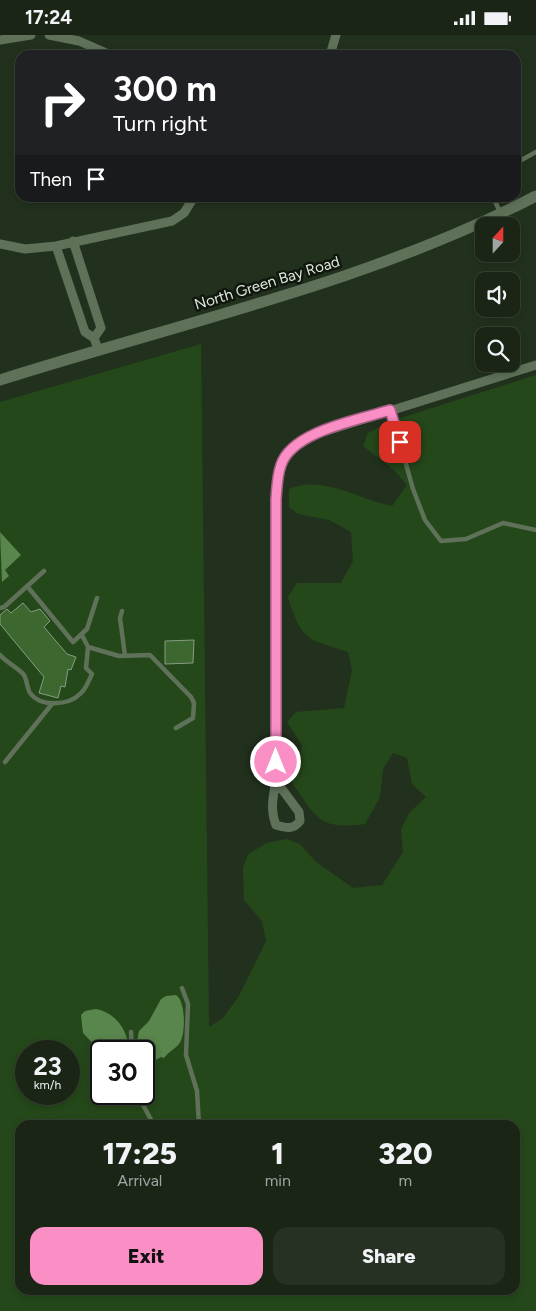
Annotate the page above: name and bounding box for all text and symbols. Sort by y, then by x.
text: 17:24 [25,6,72,29]
text: 300 m [113,68,217,110]
icon: right [30,70,95,135]
text: Turn right [113,110,208,137]
icon: arrive [82,165,110,193]
text: Then [30,168,72,191]
north arrow [475,217,520,263]
map controls [475,217,520,372]
street label: North Green Bay Road [192,252,342,314]
button: sound [475,272,520,317]
button: search [475,327,520,372]
pin [379,421,421,463]
icon: arrive [386,428,414,456]
position arrow [249,735,301,787]
speed limit sign: 30 [90,1040,155,1105]
text: 23 [33,1051,62,1081]
text: km/h [34,1078,61,1092]
text: 17:25 [103,1135,177,1172]
text: 1 [271,1135,284,1172]
text: 320 [378,1135,432,1172]
text: Arrival [117,1171,162,1190]
text: min [265,1171,291,1190]
text: m [399,1171,412,1190]
button: Exit [30,1227,263,1285]
button: Share [273,1227,505,1285]

